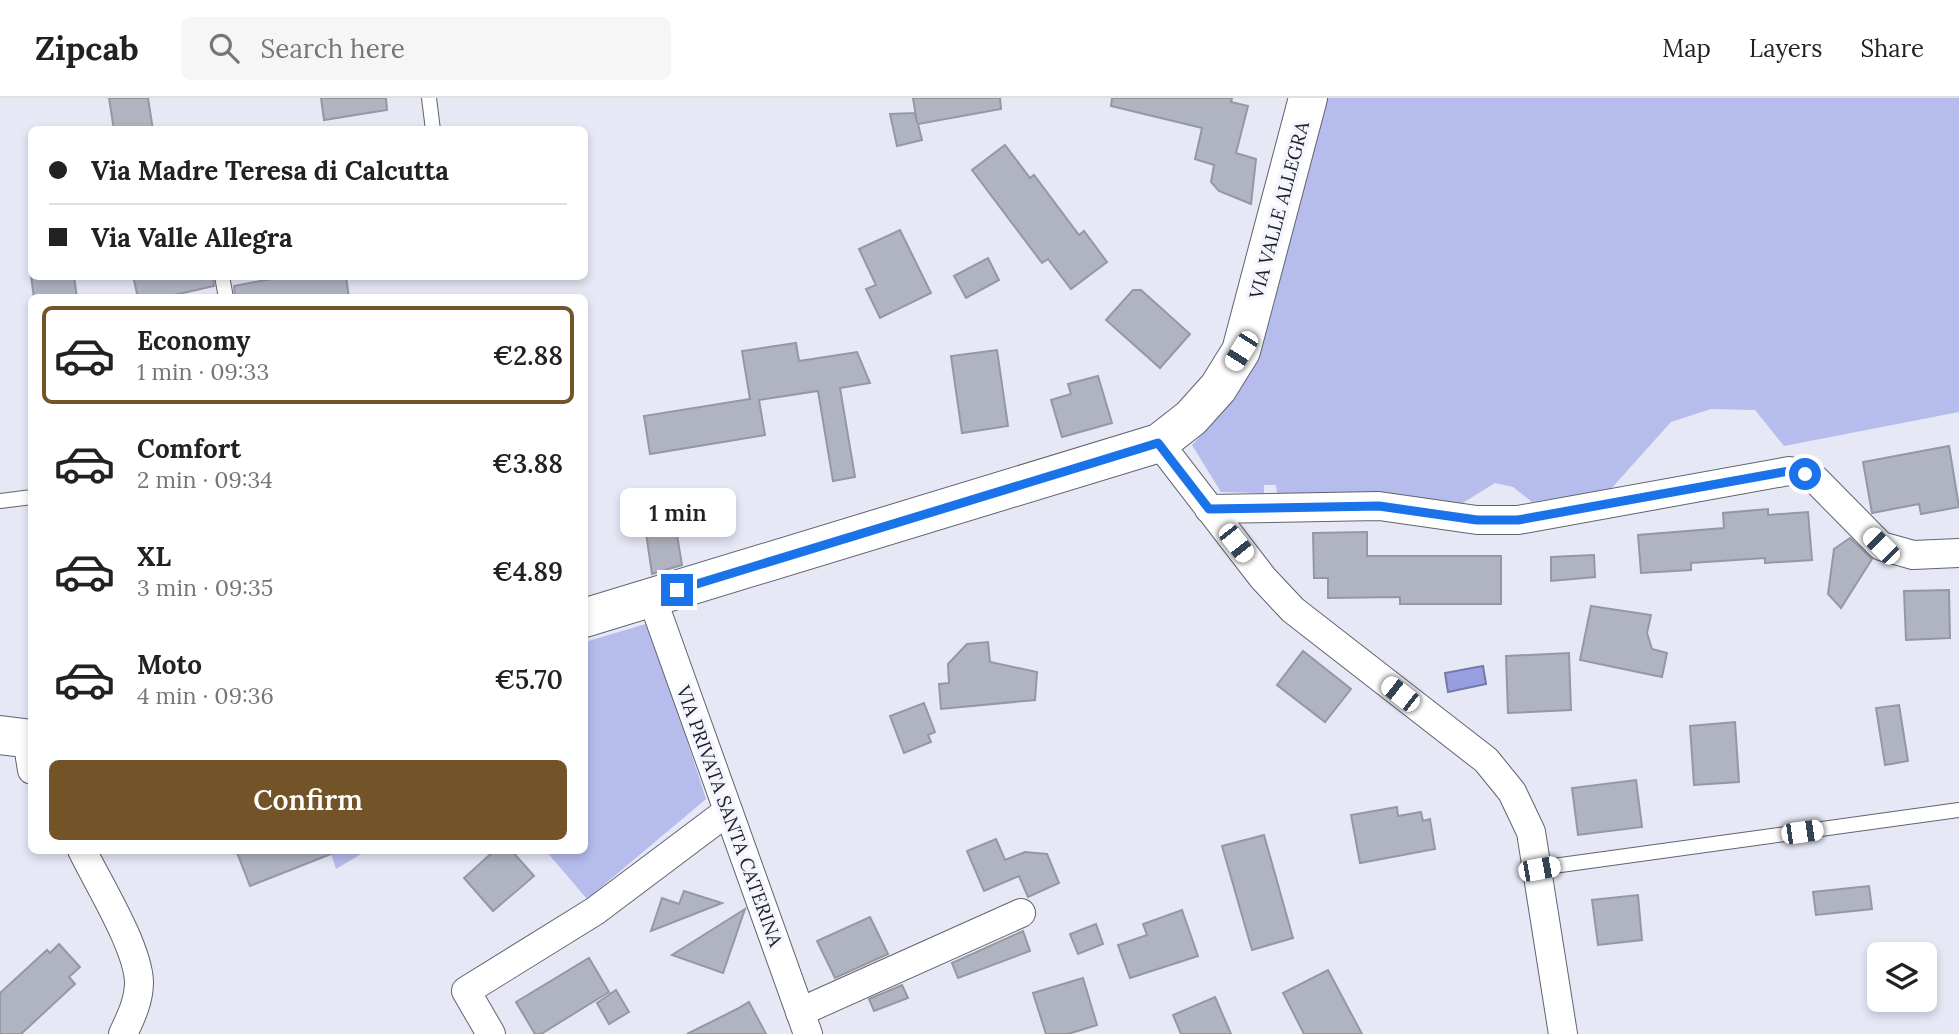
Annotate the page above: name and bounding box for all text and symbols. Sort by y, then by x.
search box [181,17,671,80]
text: Zipcab [35,27,139,69]
icon: search [205,29,243,67]
text: Search here [261,32,405,65]
text: Map [1662,33,1711,64]
text: Layers [1749,33,1822,64]
text: Share [1860,33,1924,64]
street label: VIA VALLE ALLEGRA [1243,118,1315,302]
text: Via Madre Teresa di Calcutta [91,154,449,187]
text: Via Valle Allegra [91,221,293,254]
icon: car [53,324,116,387]
text: Economy [137,324,250,357]
car [1221,328,1262,374]
text: €2.88 [493,339,563,372]
text: 1 min · 09:33 [137,357,269,386]
icon: car [53,432,116,495]
text: Comfort [137,432,241,465]
text: €3.88 [492,447,563,480]
route start [1789,458,1821,490]
text: 2 min · 09:34 [137,465,273,494]
callout: 1 min [619,489,735,538]
text: 1 min [649,498,707,527]
car [1215,520,1258,566]
car [1859,524,1904,568]
icon: car [53,540,116,603]
text: XL [137,540,171,573]
text: €4.89 [492,555,563,588]
text: 3 min · 09:35 [137,573,273,602]
route end [661,574,693,606]
icon: car [53,648,116,711]
text: Moto [137,648,202,681]
text: €5.70 [494,663,563,696]
car [1377,673,1424,715]
text: 4 min · 09:36 [137,681,274,710]
street label: VIA PRIVATA SANTA CATERINA [671,681,789,951]
button: Confirm [49,760,567,840]
car [1780,819,1825,845]
car [1517,855,1562,883]
map controls [1867,942,1937,1012]
button: layers [1867,942,1937,1012]

